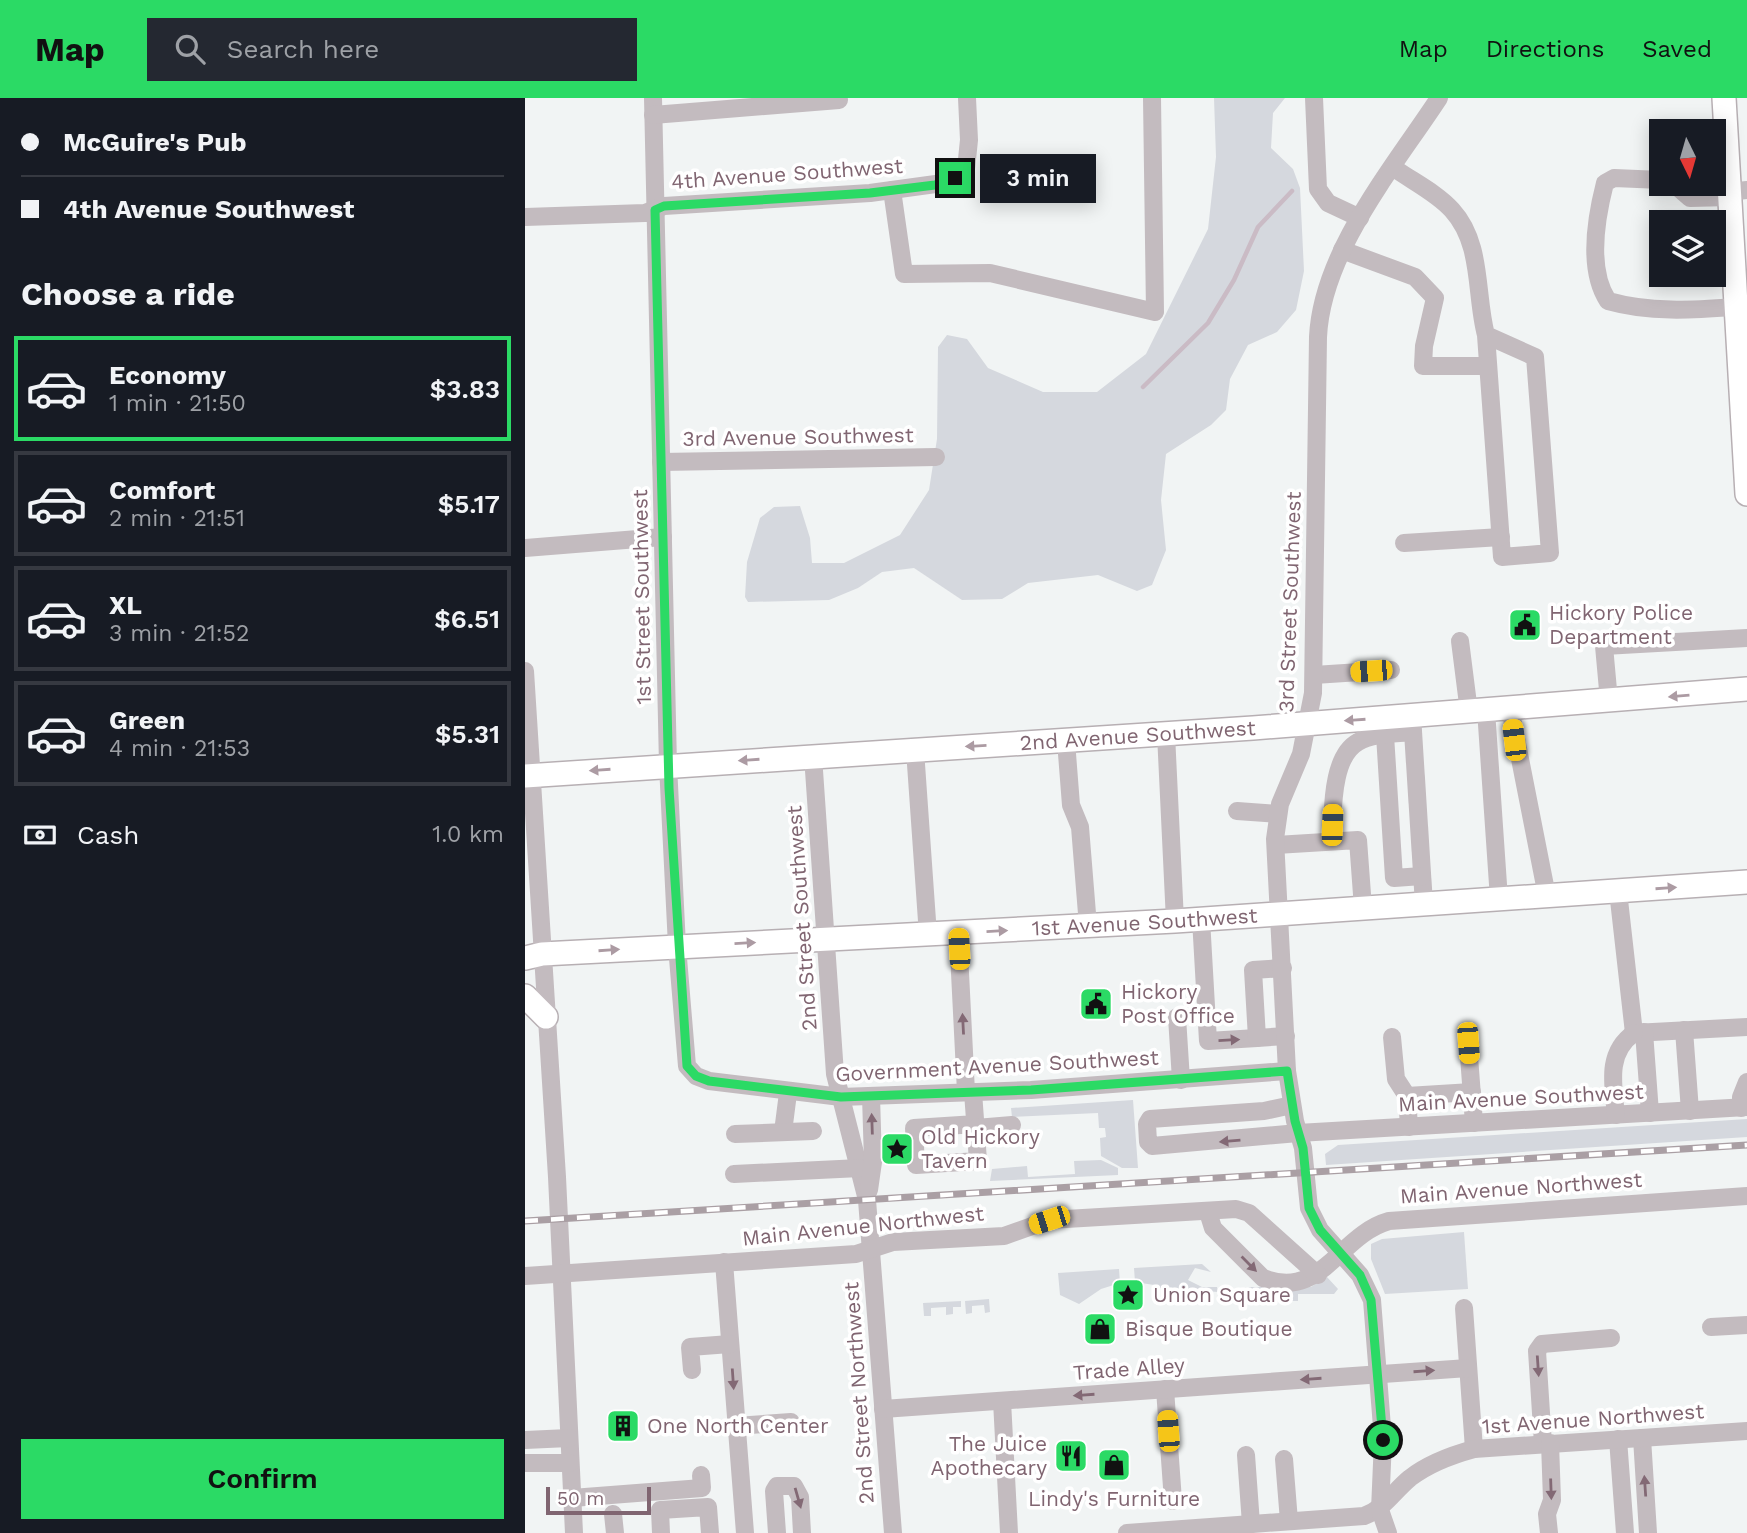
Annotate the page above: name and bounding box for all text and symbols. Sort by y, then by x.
search box [147,18,637,81]
text: Map [35,30,105,69]
icon: search [171,30,209,68]
text: Search here [227,34,379,64]
text: Map [1399,35,1448,63]
text: Directions [1486,35,1604,63]
text: Saved [1642,35,1712,63]
north arrow [1649,119,1725,196]
map controls [1649,119,1726,287]
text: McGuire's Pub [63,127,247,157]
street label: 4th Avenue Southwest [670,153,904,194]
callout: 3 min [979,154,1095,202]
route end [939,162,971,194]
text: 3 min [1006,165,1070,192]
text: 4th Avenue Southwest [63,194,354,224]
button: layers [1649,210,1726,287]
text: Choose a ride [21,275,235,313]
icon: car [25,357,88,420]
text: Economy [109,360,226,390]
text: $3.83 [430,374,500,404]
text: 1 min · 21:50 [109,390,246,417]
street label: 3rd Avenue Southwest [682,422,914,451]
icon: car [25,472,88,535]
text: Comfort [109,475,215,505]
text: $5.17 [438,489,500,519]
street label: 1st Street Southwest [627,489,656,705]
street label: 3rd Street Southwest [1273,491,1306,713]
text: 2 min · 21:51 [109,505,245,532]
icon: car [25,587,88,650]
text: XL [109,590,142,620]
place label: Hickory Police Department [1549,600,1693,649]
text: $6.51 [434,604,500,634]
public building icon: Hickory Police Department [1506,606,1544,644]
text: 3 min · 21:52 [109,620,249,647]
car [1350,659,1393,683]
one-way arrow [1668,691,1690,702]
icon: car [25,702,88,765]
text: Green [109,705,185,735]
street label: 2nd Avenue Southwest [1019,715,1256,755]
one-way arrow [1343,715,1365,726]
car [1502,718,1527,762]
text: $5.31 [435,719,500,749]
text: 4 min · 21:53 [109,735,250,762]
one-way arrow [964,741,986,752]
one-way arrow [737,755,759,766]
one-way arrow [589,765,611,776]
street label: 2nd Street Southwest [781,804,822,1032]
car [1321,804,1344,846]
icon: cash [21,816,59,854]
text: Cash [77,820,139,850]
text: 1.0 km [432,821,504,848]
one-way arrow [1655,882,1677,893]
street label: 1st Avenue Southwest [1031,902,1258,940]
one-way arrow [986,925,1008,936]
car [948,927,971,971]
one-way arrow [734,937,756,948]
one-way arrow [599,944,621,955]
place label: Hickory Post Office [1121,979,1235,1028]
public building icon: Hickory Post Office [1077,985,1115,1023]
one-way arrow [957,1013,968,1035]
car [1457,1021,1480,1065]
one-way arrow [1218,1034,1240,1045]
street label: Government Avenue Southwest [835,1045,1159,1086]
street label: Main Avenue Southwest [1398,1079,1645,1116]
one-way arrow [867,1112,878,1134]
place label: Old Hickory Tavern [921,1124,1040,1173]
place icon: Old Hickory Tavern [878,1130,916,1168]
one-way arrow [1219,1136,1241,1147]
street label: Main Avenue Northwest [1399,1167,1643,1208]
street label: Main Avenue Northwest [741,1200,985,1251]
car [1026,1204,1073,1236]
one-way arrow [1241,1256,1257,1272]
place icon: Union Square [1109,1276,1147,1314]
street label: 2nd Street Northwest [838,1281,879,1505]
place label: Union Square [1153,1282,1291,1307]
shop icon: Bisque Boutique [1081,1310,1119,1348]
place label: Bisque Boutique [1125,1316,1293,1341]
street label: Trade Alley [1072,1352,1186,1385]
one-way arrow [1533,1355,1544,1377]
one-way arrow [1413,1365,1435,1376]
one-way arrow [728,1368,739,1390]
one-way arrow [1299,1374,1321,1385]
one-way arrow [1073,1390,1095,1401]
street label: 1st Avenue Northwest [1481,1398,1705,1439]
building icon: One North Center [604,1407,642,1445]
car [1157,1409,1180,1453]
place label: One North Center [647,1413,829,1438]
route start [1367,1424,1399,1456]
place label: The Juice Apothecary [931,1431,1047,1480]
restaurant icon: The Juice Apothecary [1052,1437,1090,1475]
button: Confirm [21,1439,504,1519]
shop icon: Lindy's Furniture [1095,1446,1133,1484]
one-way arrow [1640,1474,1651,1496]
one-way arrow [1546,1478,1557,1500]
scale bar [546,1484,651,1516]
place label: Lindy's Furniture [1028,1486,1200,1511]
text: 50 m [557,1487,604,1510]
one-way arrow [793,1487,803,1508]

